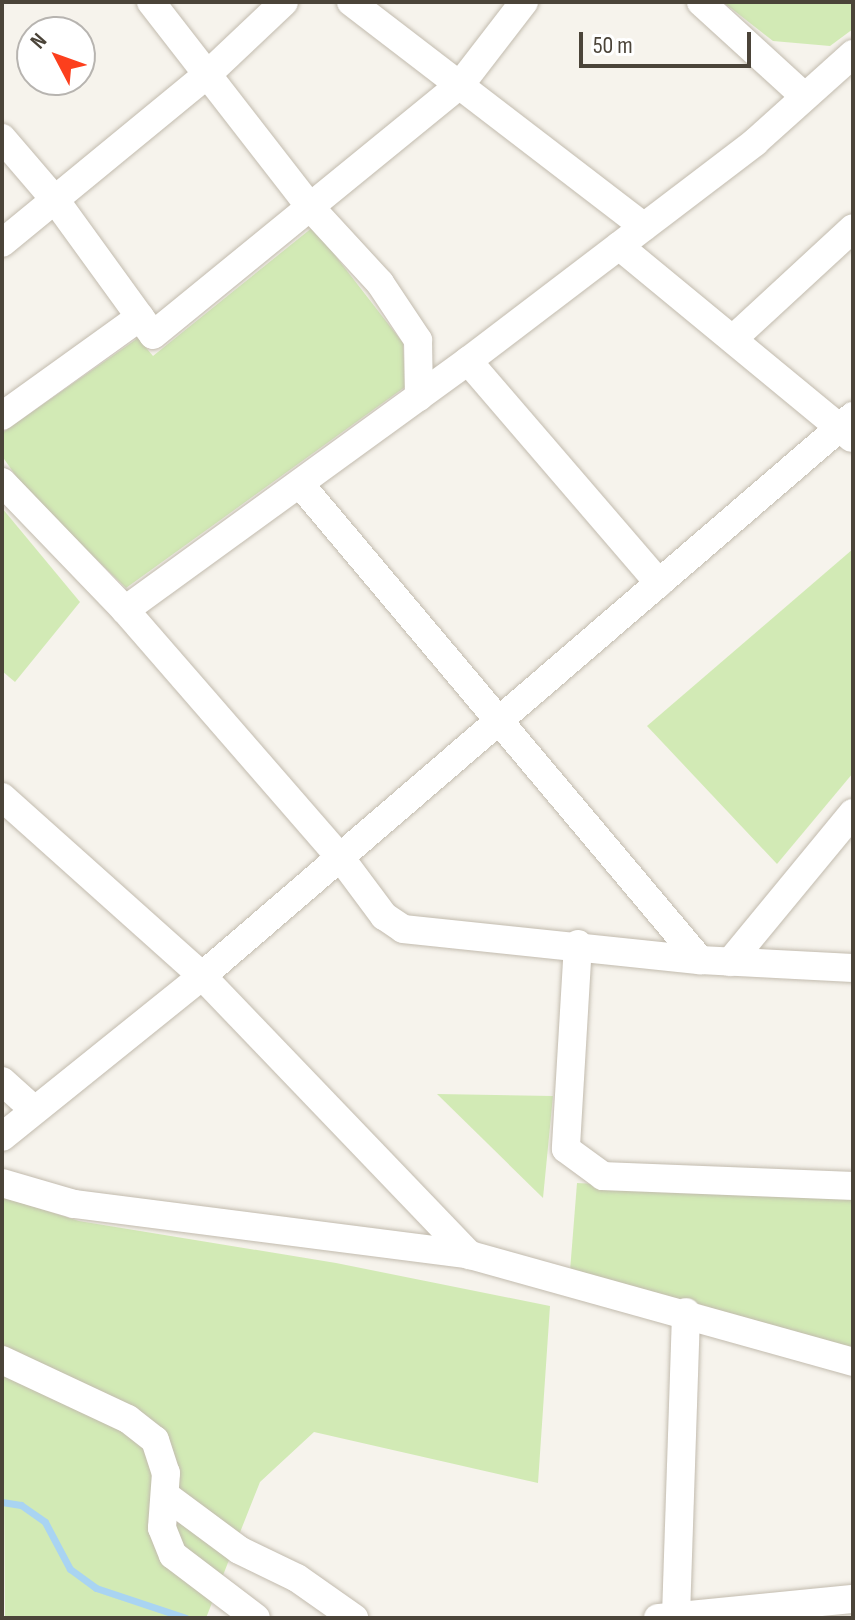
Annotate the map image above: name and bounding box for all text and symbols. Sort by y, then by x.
north arrow [16,16,96,96]
scale bar [583,16,755,66]
text: N [25,28,53,55]
text: 50 m [593,31,633,60]

